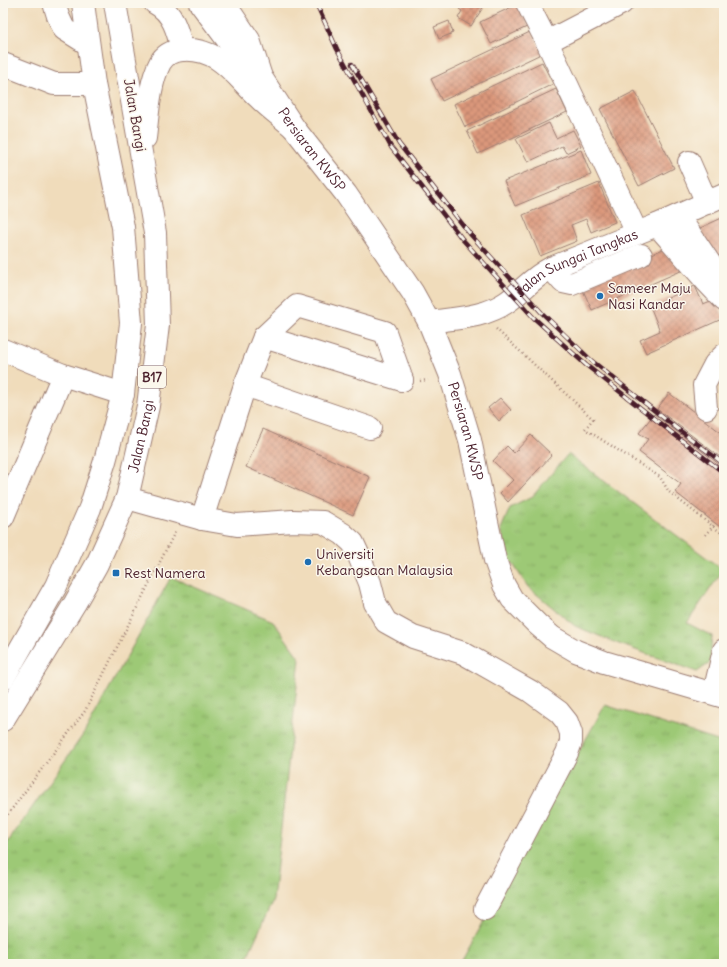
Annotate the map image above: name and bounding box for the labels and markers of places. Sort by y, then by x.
place label: Sameer Maju Nasi Kandar [608,279,691,313]
marker: Sameer Maju Nasi Kandar [595,291,605,301]
place label: Universiti Kebangsaan Malaysia [316,545,453,579]
marker: Universiti Kebangsaan Malaysia [303,557,313,567]
place label: Rest Namera [124,564,206,582]
marker: Rest Namera [111,568,121,578]

